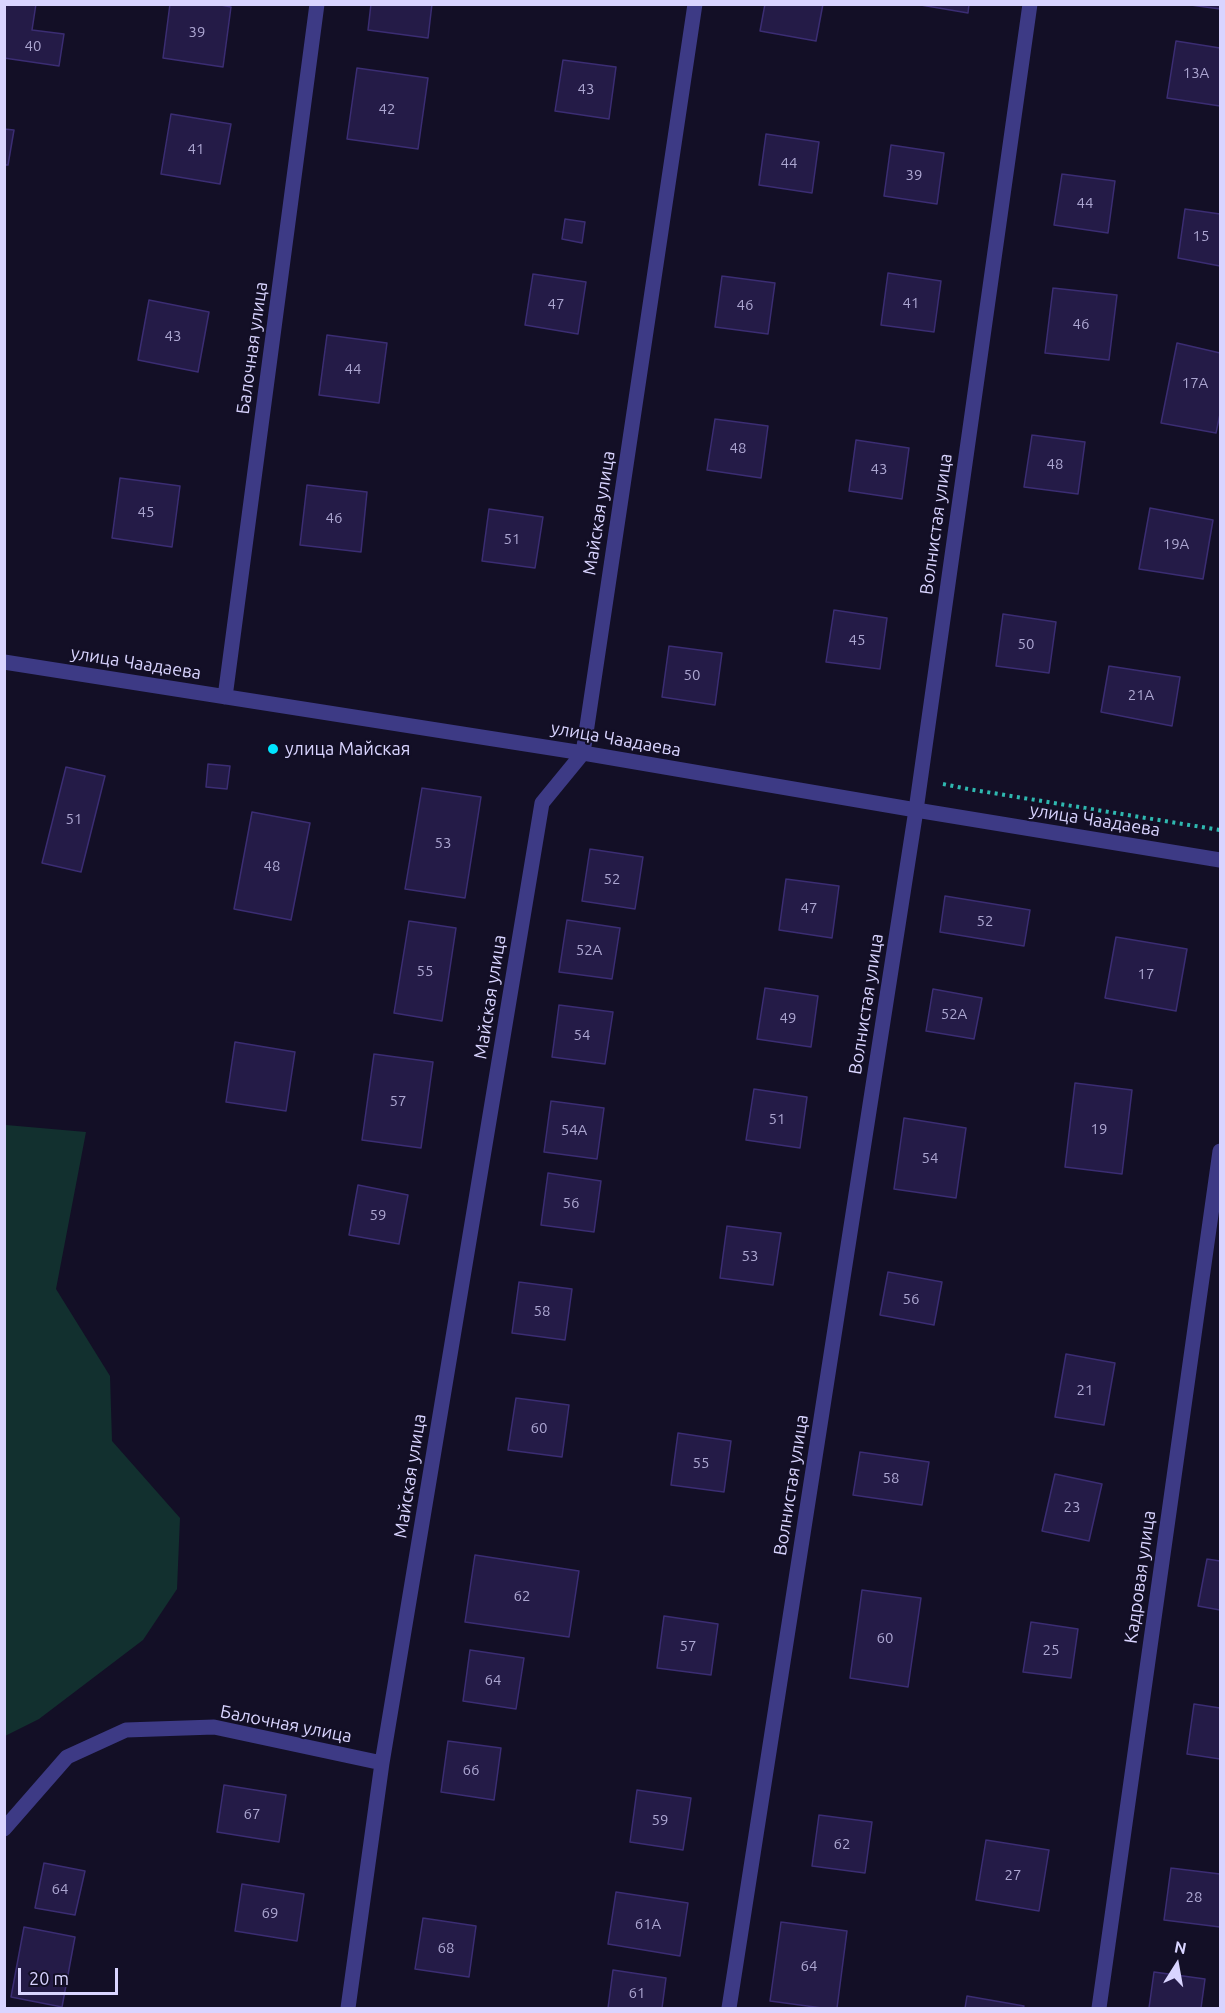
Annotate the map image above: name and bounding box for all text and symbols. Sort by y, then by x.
house number: 39 [189,23,205,41]
house number: 40 [25,37,41,55]
house number: 13А [1183,64,1209,82]
house number: 43 [578,80,594,98]
house number: 42 [379,100,395,118]
house number: 41 [188,140,204,158]
house number: 44 [781,154,797,172]
house number: 39 [906,166,922,184]
house number: 44 [1077,194,1093,212]
house number: 15 [1193,227,1209,245]
street label: Балочная улица [232,280,272,416]
house number: 41 [903,294,919,312]
house number: 47 [548,295,564,313]
house number: 46 [737,296,753,314]
house number: 46 [1073,315,1089,333]
house number: 43 [165,327,181,345]
house number: 44 [345,360,361,378]
house number: 17А [1182,374,1208,392]
house number: 48 [730,439,746,457]
street label: Майская улица [579,449,619,577]
street label: Волнистая улица [915,452,957,596]
house number: 48 [1047,455,1063,473]
house number: 43 [871,460,887,478]
house number: 45 [138,503,154,521]
house number: 46 [326,509,342,527]
house number: 51 [504,530,520,548]
house number: 19А [1163,535,1189,553]
house number: 45 [849,631,865,649]
house number: 50 [1018,635,1034,653]
street label: улица Чаадаева [69,642,203,684]
house number: 50 [684,666,700,684]
house number: 21А [1128,686,1154,704]
street label: улица Чаадаева [549,717,683,761]
place label: улица Майская [285,738,410,760]
marker: улица Майская [266,742,280,756]
street label: улица Чаадаева [1028,799,1162,841]
house number: 51 [66,810,82,828]
house number: 53 [435,834,451,852]
house number: 48 [264,857,280,875]
house number: 52 [604,870,620,888]
house number: 47 [801,899,817,917]
house number: 52 [977,912,993,930]
street label: Волнистая улица [844,932,888,1076]
street label: Майская улица [470,933,510,1061]
house number: 52А [576,941,602,959]
house number: 55 [417,962,433,980]
house number: 17 [1138,965,1154,983]
house number: 52А [941,1005,967,1023]
house number: 49 [780,1009,796,1027]
house number: 54 [574,1026,590,1044]
house number: 57 [390,1092,406,1110]
house number: 51 [769,1110,785,1128]
house number: 19 [1091,1120,1107,1138]
house number: 54А [561,1121,587,1139]
house number: 54 [922,1149,938,1167]
house number: 56 [563,1194,579,1212]
house number: 59 [370,1206,386,1224]
house number: 53 [742,1247,758,1265]
house number: 56 [903,1290,919,1308]
house number: 58 [534,1302,550,1320]
house number: 21 [1077,1381,1093,1399]
street label: Майская улица [390,1412,430,1540]
street label: Волнистая улица [769,1413,813,1557]
house number: 60 [531,1419,547,1437]
house number: 55 [693,1454,709,1472]
house number: 58 [883,1469,899,1487]
house number: 23 [1064,1498,1080,1516]
street label: Кадровая улица [1120,1509,1160,1645]
house number: 62 [514,1587,530,1605]
house number: 60 [877,1629,893,1647]
house number: 57 [680,1637,696,1655]
house number: 25 [1043,1641,1059,1659]
house number: 64 [485,1671,501,1689]
street label: Балочная улица [218,1701,354,1747]
house number: 66 [463,1761,479,1779]
house number: 67 [244,1805,260,1823]
house number: 59 [652,1811,668,1829]
house number: 62 [834,1835,850,1853]
house number: 27 [1005,1866,1021,1884]
house number: 64 [52,1880,68,1898]
house number: 28 [1186,1888,1202,1906]
house number: 69 [262,1904,278,1922]
house number: 61А [635,1915,661,1933]
north arrow [1147,1935,1207,1995]
text: N [1173,1937,1188,1957]
house number: 68 [438,1939,454,1957]
scale bar [21,1956,122,1994]
house number: 64 [801,1957,817,1975]
text: 20 m [29,1968,69,1988]
house number: 61 [629,1984,645,2002]

